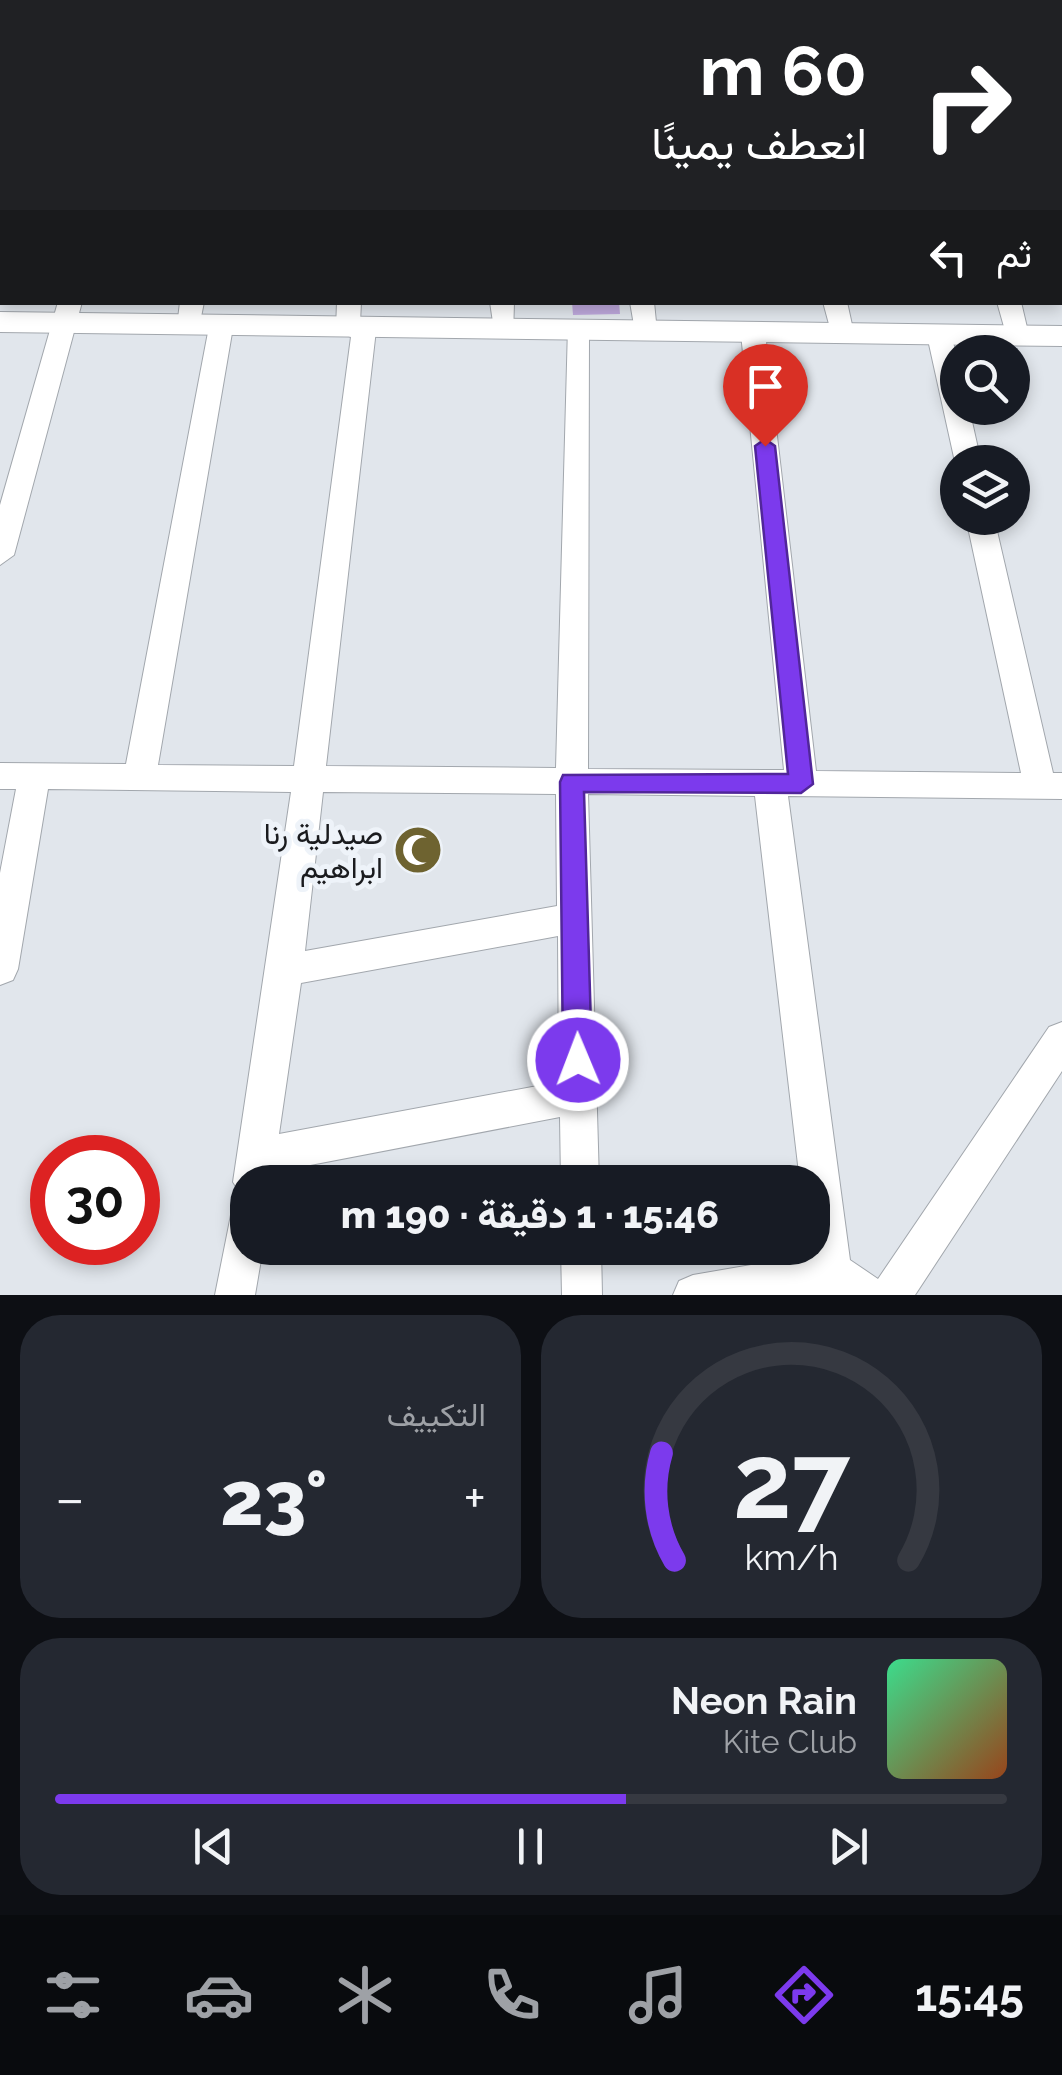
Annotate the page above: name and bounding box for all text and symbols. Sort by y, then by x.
text: 60 m [700,29,867,111]
icon: right [902,40,1032,170]
text: انعطف يمينًا [651,117,867,170]
icon: left [921,230,976,285]
text: ثم [996,231,1032,276]
map controls [940,335,1030,535]
button: search [940,335,1030,425]
pin [723,344,808,447]
icon: arrive [738,359,793,414]
button: layers [940,445,1030,535]
place label: صيدلية رنا ابراهيم [264,816,383,887]
mosque icon: صيدلية رنا ابراهيم [392,824,444,876]
position arrow [526,1008,630,1112]
speed limit sign: 30 [30,1135,160,1265]
text: 15:46 · 1 دقيقة · 190 m [341,1192,719,1237]
text: التكييف [387,1396,486,1433]
text: 27 [733,1420,851,1542]
text: 23° [220,1454,327,1543]
text: − [55,1466,85,1531]
text: + [463,1466,486,1531]
text: km/h [744,1536,839,1578]
text: Neon Rain [671,1678,857,1723]
text: Kite Club [723,1723,857,1760]
icon: previous [186,1819,241,1874]
icon: pause [503,1819,558,1874]
icon: next [821,1819,876,1874]
icon: filters [38,1960,108,2030]
icon: car [184,1960,254,2030]
icon: climate [330,1960,400,2030]
icon: phone [477,1960,547,2030]
icon: music [623,1960,693,2030]
icon: directions [769,1960,839,2030]
text: 15:45 [915,1969,1024,2022]

